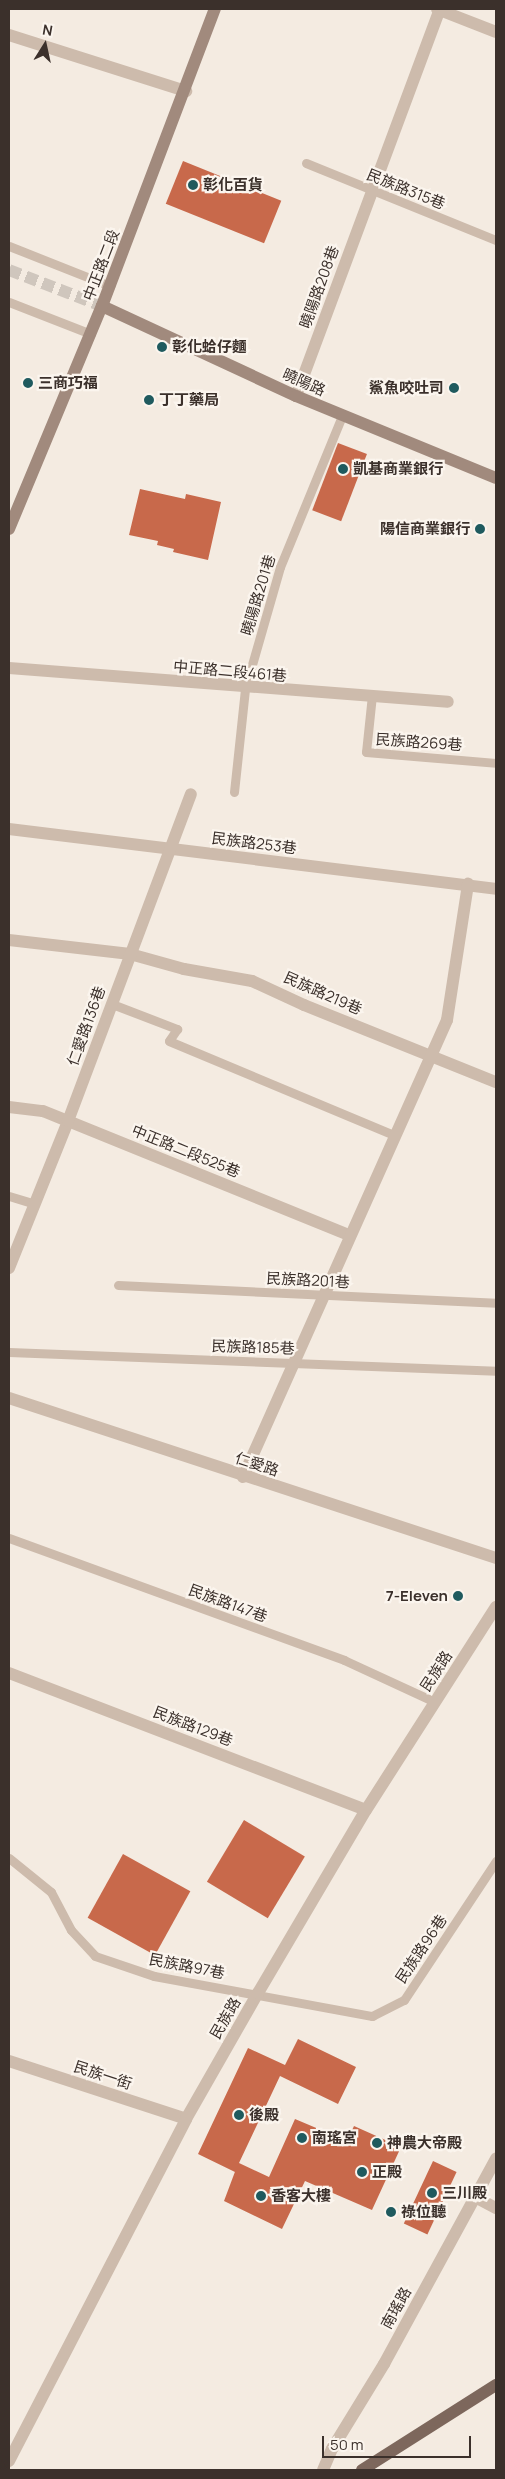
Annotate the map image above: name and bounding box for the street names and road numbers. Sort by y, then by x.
street label: 民族路315巷 [364,165,448,213]
street label: 中正路二段 [79,227,123,303]
street label: 曉陽路208巷 [296,243,342,331]
street label: 曉陽路 [280,365,328,399]
street label: 曉陽路201巷 [237,552,279,638]
street label: 中正路二段461巷 [173,657,287,685]
street label: 民族路269巷 [375,730,463,754]
street label: 民族路253巷 [210,829,298,857]
street label: 民族路219巷 [281,968,365,1018]
street label: 仁愛路136巷 [63,984,109,1068]
street label: 中正路二段525巷 [129,1121,243,1181]
street label: 民族路201巷 [266,1269,350,1291]
street label: 民族路185巷 [211,1337,295,1357]
street label: 仁愛路 [233,1448,281,1480]
street label: 民族路147巷 [186,1580,270,1626]
street label: 民族路 [416,1647,456,1695]
street label: 民族路129巷 [151,1703,235,1749]
street label: 民族路96巷 [392,1911,450,1987]
street label: 民族路97巷 [148,1950,226,1982]
street label: 民族路 [206,1994,244,2042]
street label: 民族一街 [72,2057,134,2093]
street label: 南瑤路 [377,2284,415,2332]

